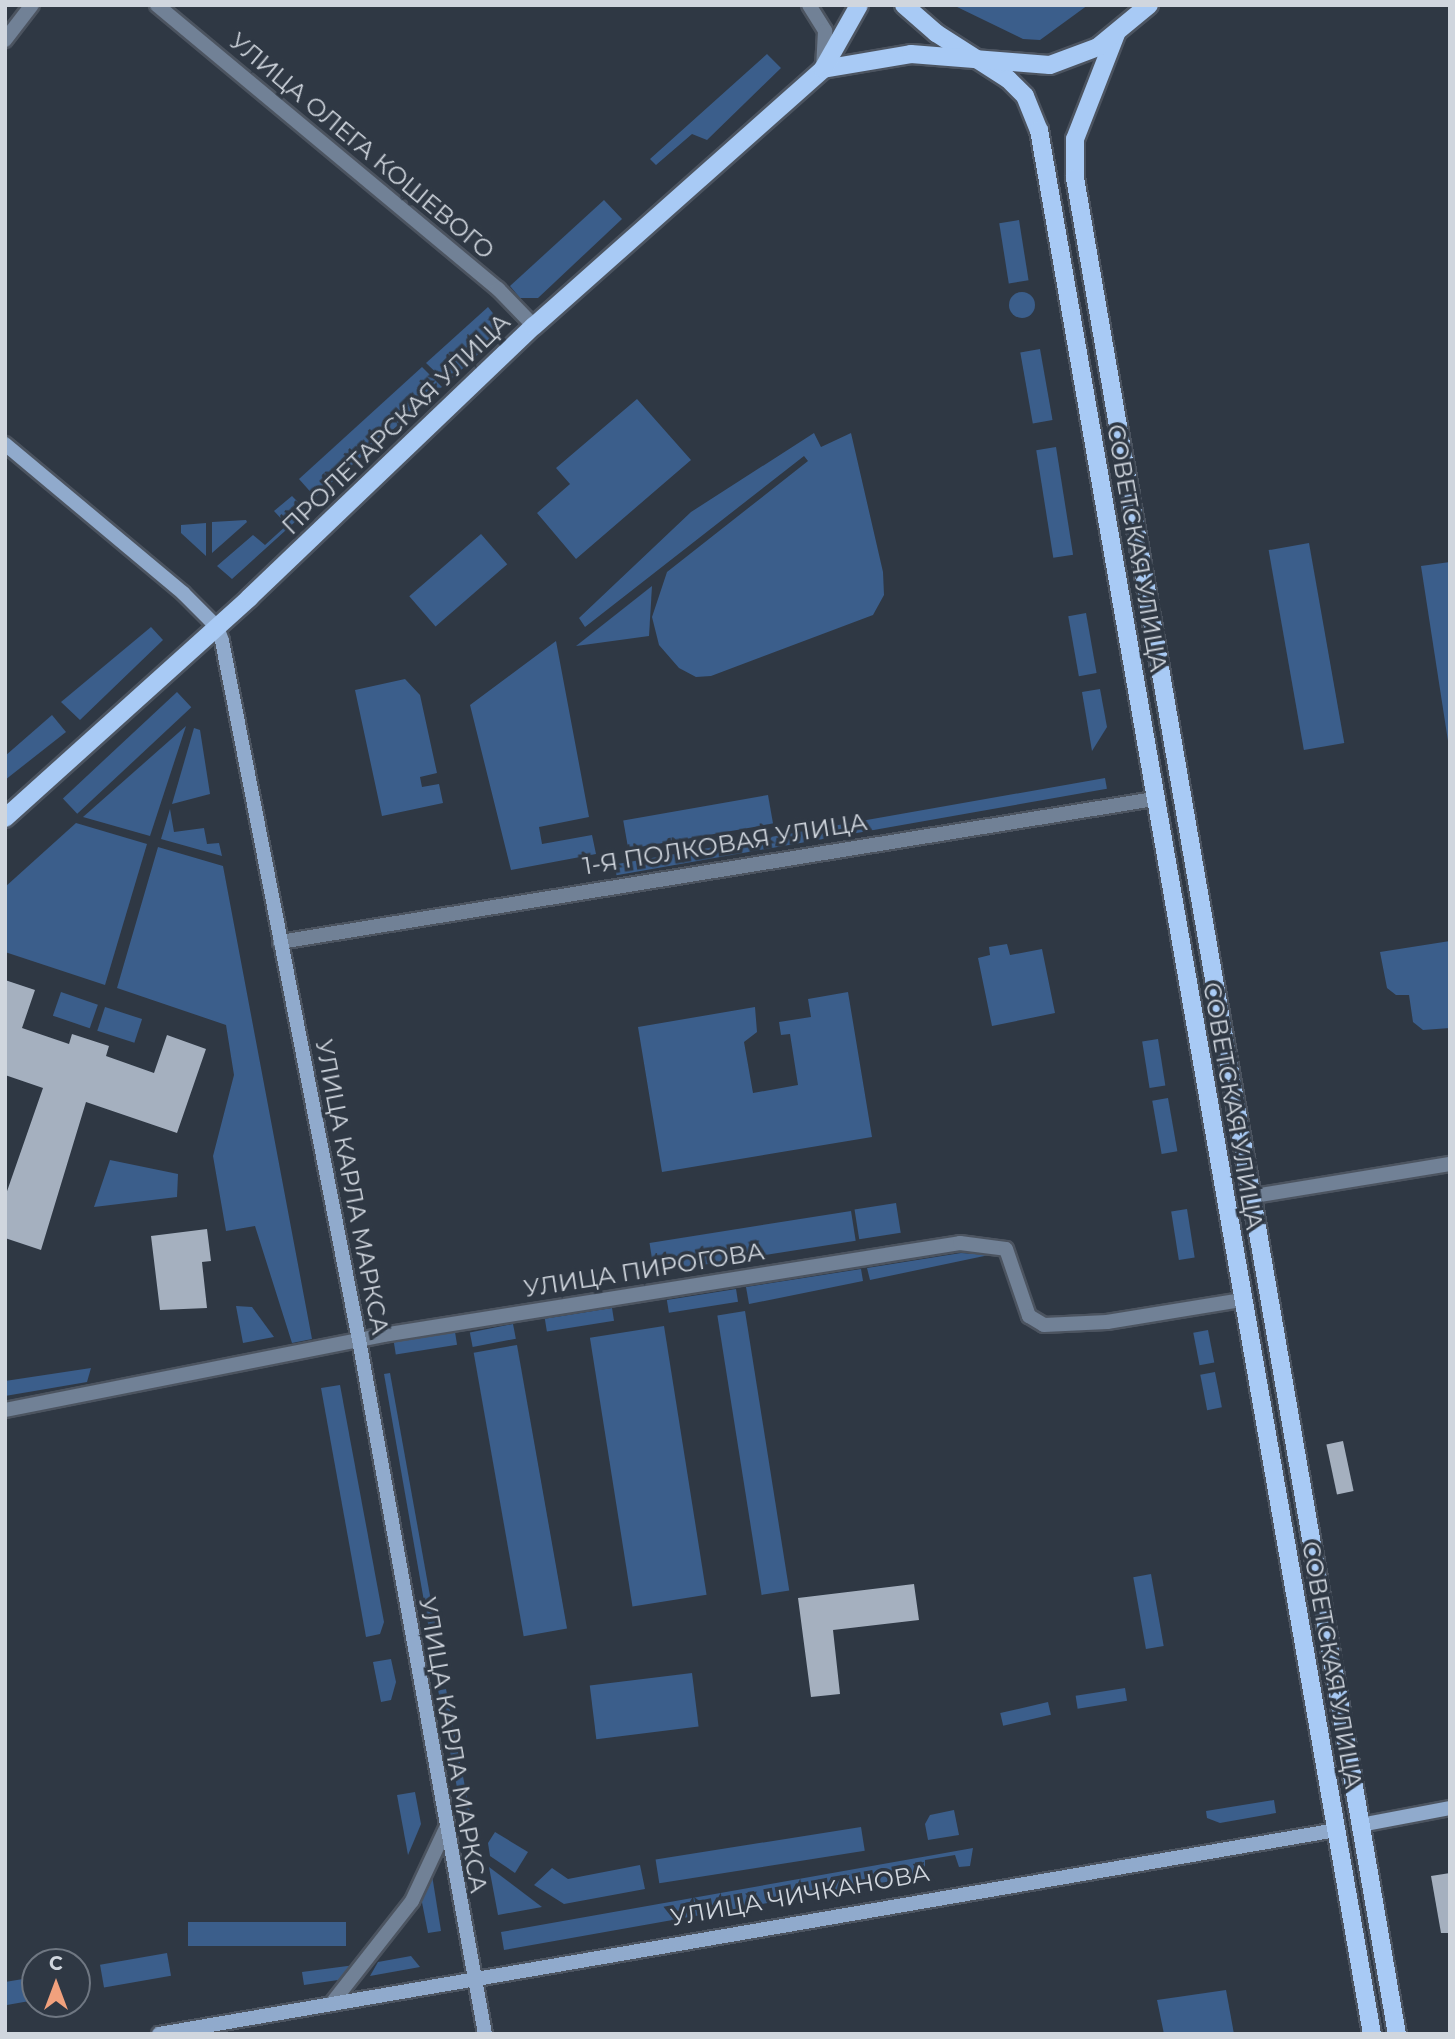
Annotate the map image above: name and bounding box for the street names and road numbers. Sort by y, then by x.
street label: УЛИЦА ОЛЕГА КОШЕВОГО [224,27,500,265]
street label: ПРОЛЕТАРСКАЯ УЛИЦА [276,307,516,541]
street label: СОВЕТСКАЯ УЛИЦА [1101,422,1173,674]
street label: 1-Я ПОЛКОВАЯ УЛИЦА [581,807,869,881]
street label: СОВЕТСКАЯ УЛИЦА [1197,980,1269,1232]
street label: УЛИЦА КАРЛА МАРКСА [309,1037,395,1337]
street label: УЛИЦА ПИРОГОВА [522,1237,766,1303]
street label: СОВЕТСКАЯ УЛИЦА [1296,1539,1368,1791]
street label: УЛИЦА КАРЛА МАРКСА [413,1595,493,1895]
street label: УЛИЦА ЧИЧКАНОВА [668,1858,932,1932]

